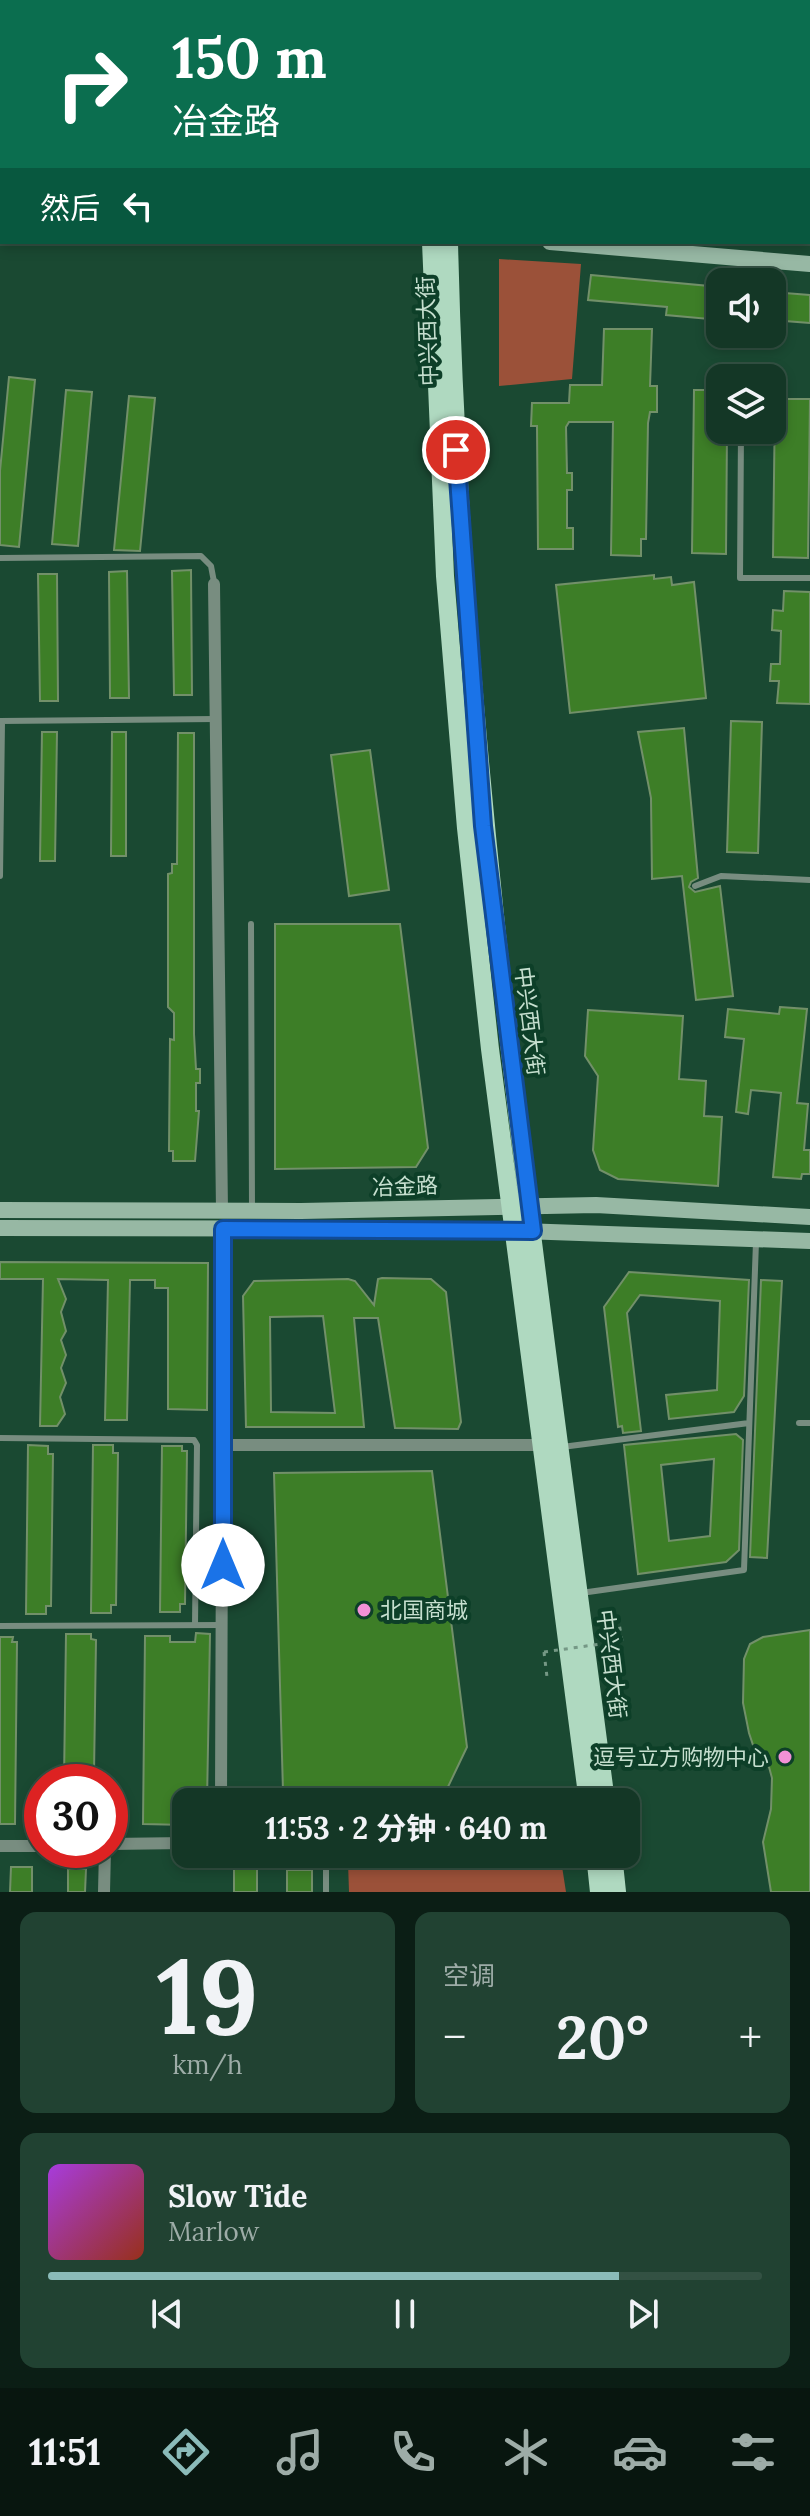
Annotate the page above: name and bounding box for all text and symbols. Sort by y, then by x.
text: 150 m [172,22,327,93]
icon: right [40,32,144,136]
text: 冶金路 [172,98,280,144]
icon: left [116,184,160,228]
text: 然后 [40,189,100,227]
map controls [706,268,786,444]
button: sound [706,268,786,348]
street label: 中兴西大街 [411,276,443,386]
button: layers [706,364,786,444]
pin [422,416,490,484]
icon: arrive [434,428,478,472]
street label: 中兴西大街 [509,965,551,1077]
street label: 冶金路 [372,1171,438,1201]
position arrow [181,1523,265,1607]
place label: 北国商城 [380,1596,468,1624]
marker: 北国商城 [355,1601,373,1619]
street label: 中兴西大街 [591,1608,633,1720]
place label: 逗号立方购物中心 [593,1743,769,1771]
marker: 逗号立方购物中心 [776,1748,794,1766]
speed limit sign: 30 [24,1764,128,1868]
text: 11:53 · 2 分钟 · 640 m [265,1809,547,1847]
text: 19 [156,1929,259,2062]
text: 空调 [443,1959,495,1992]
text: 20° [556,1999,649,2075]
text: − [443,2009,466,2065]
text: + [739,2009,762,2065]
text: km/h [172,2048,243,2081]
text: Slow Tide [168,2177,307,2215]
text: Marlow [168,2215,259,2248]
icon: previous [145,2292,189,2336]
icon: pause [383,2292,427,2336]
icon: next [621,2292,665,2336]
icon: directions [158,2424,214,2480]
icon: music [272,2424,328,2480]
icon: phone [385,2424,441,2480]
icon: climate [498,2424,554,2480]
icon: car [612,2424,668,2480]
icon: filters [725,2424,781,2480]
text: 11:51 [29,2429,101,2475]

